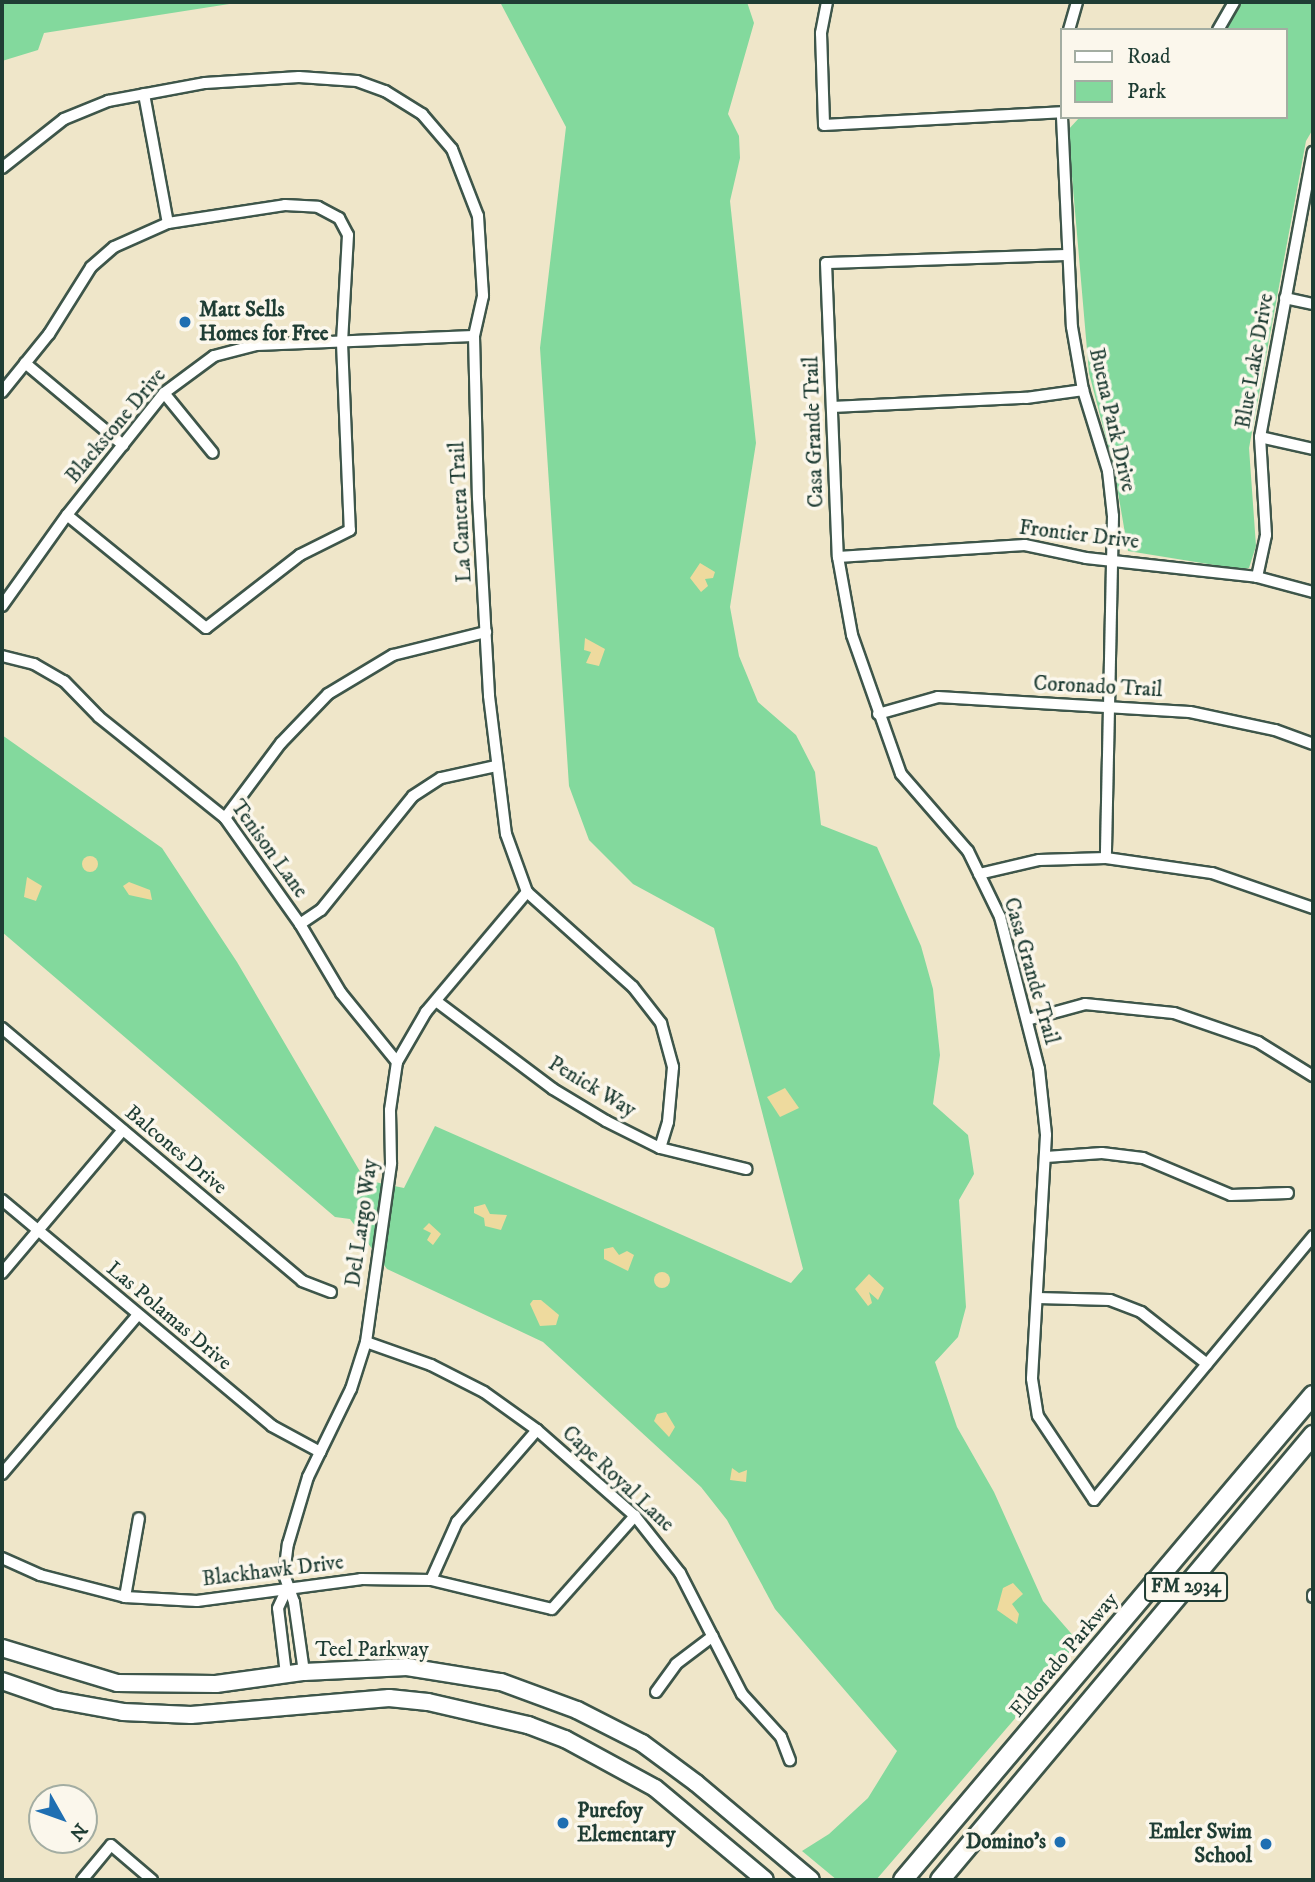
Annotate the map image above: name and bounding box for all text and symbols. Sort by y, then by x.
legend [1060,28,1287,119]
text: Road [1127,44,1171,70]
text: Park [1127,79,1166,105]
street label: Blue Lake Drive [1231,291,1279,431]
place label: Matt Sells Homes for Free [199,297,329,347]
marker: Matt Sells Homes for Free [177,314,193,330]
street label: Buena Park Drive [1083,346,1141,494]
street label: Casa Grande Trail [799,356,829,508]
street label: Blackstone Drive [60,363,172,489]
street label: La Cantera Trail [445,441,477,583]
street label: Frontier Drive [1018,515,1140,555]
street label: Coronado Trail [1033,671,1163,703]
street label: Tenison Lane [225,795,313,903]
street label: Casa Grande Trail [998,895,1064,1047]
street label: Penick Way [544,1051,640,1123]
street label: Balcones Drive [120,1100,232,1200]
street label: Del Largo Way [341,1158,383,1288]
street label: Las Polamas Drive [101,1256,237,1376]
street label: Cape Royal Lane [557,1421,679,1537]
street label: Blackhawk Drive [201,1550,345,1592]
road number: FM 2934 [1144,1572,1228,1602]
street label: Eldorado Parkway [1004,1587,1124,1723]
street label: Teel Parkway [315,1637,429,1663]
north arrow [28,1784,98,1854]
place label: Purefoy Elementary [577,1798,675,1848]
marker: Purefoy Elementary [555,1815,571,1831]
text: N [64,1818,92,1845]
place label: Emler Swim School [1149,1819,1252,1869]
place label: Domino's [966,1829,1046,1855]
marker: Domino's [1052,1834,1068,1850]
marker: Emler Swim School [1258,1836,1274,1852]

